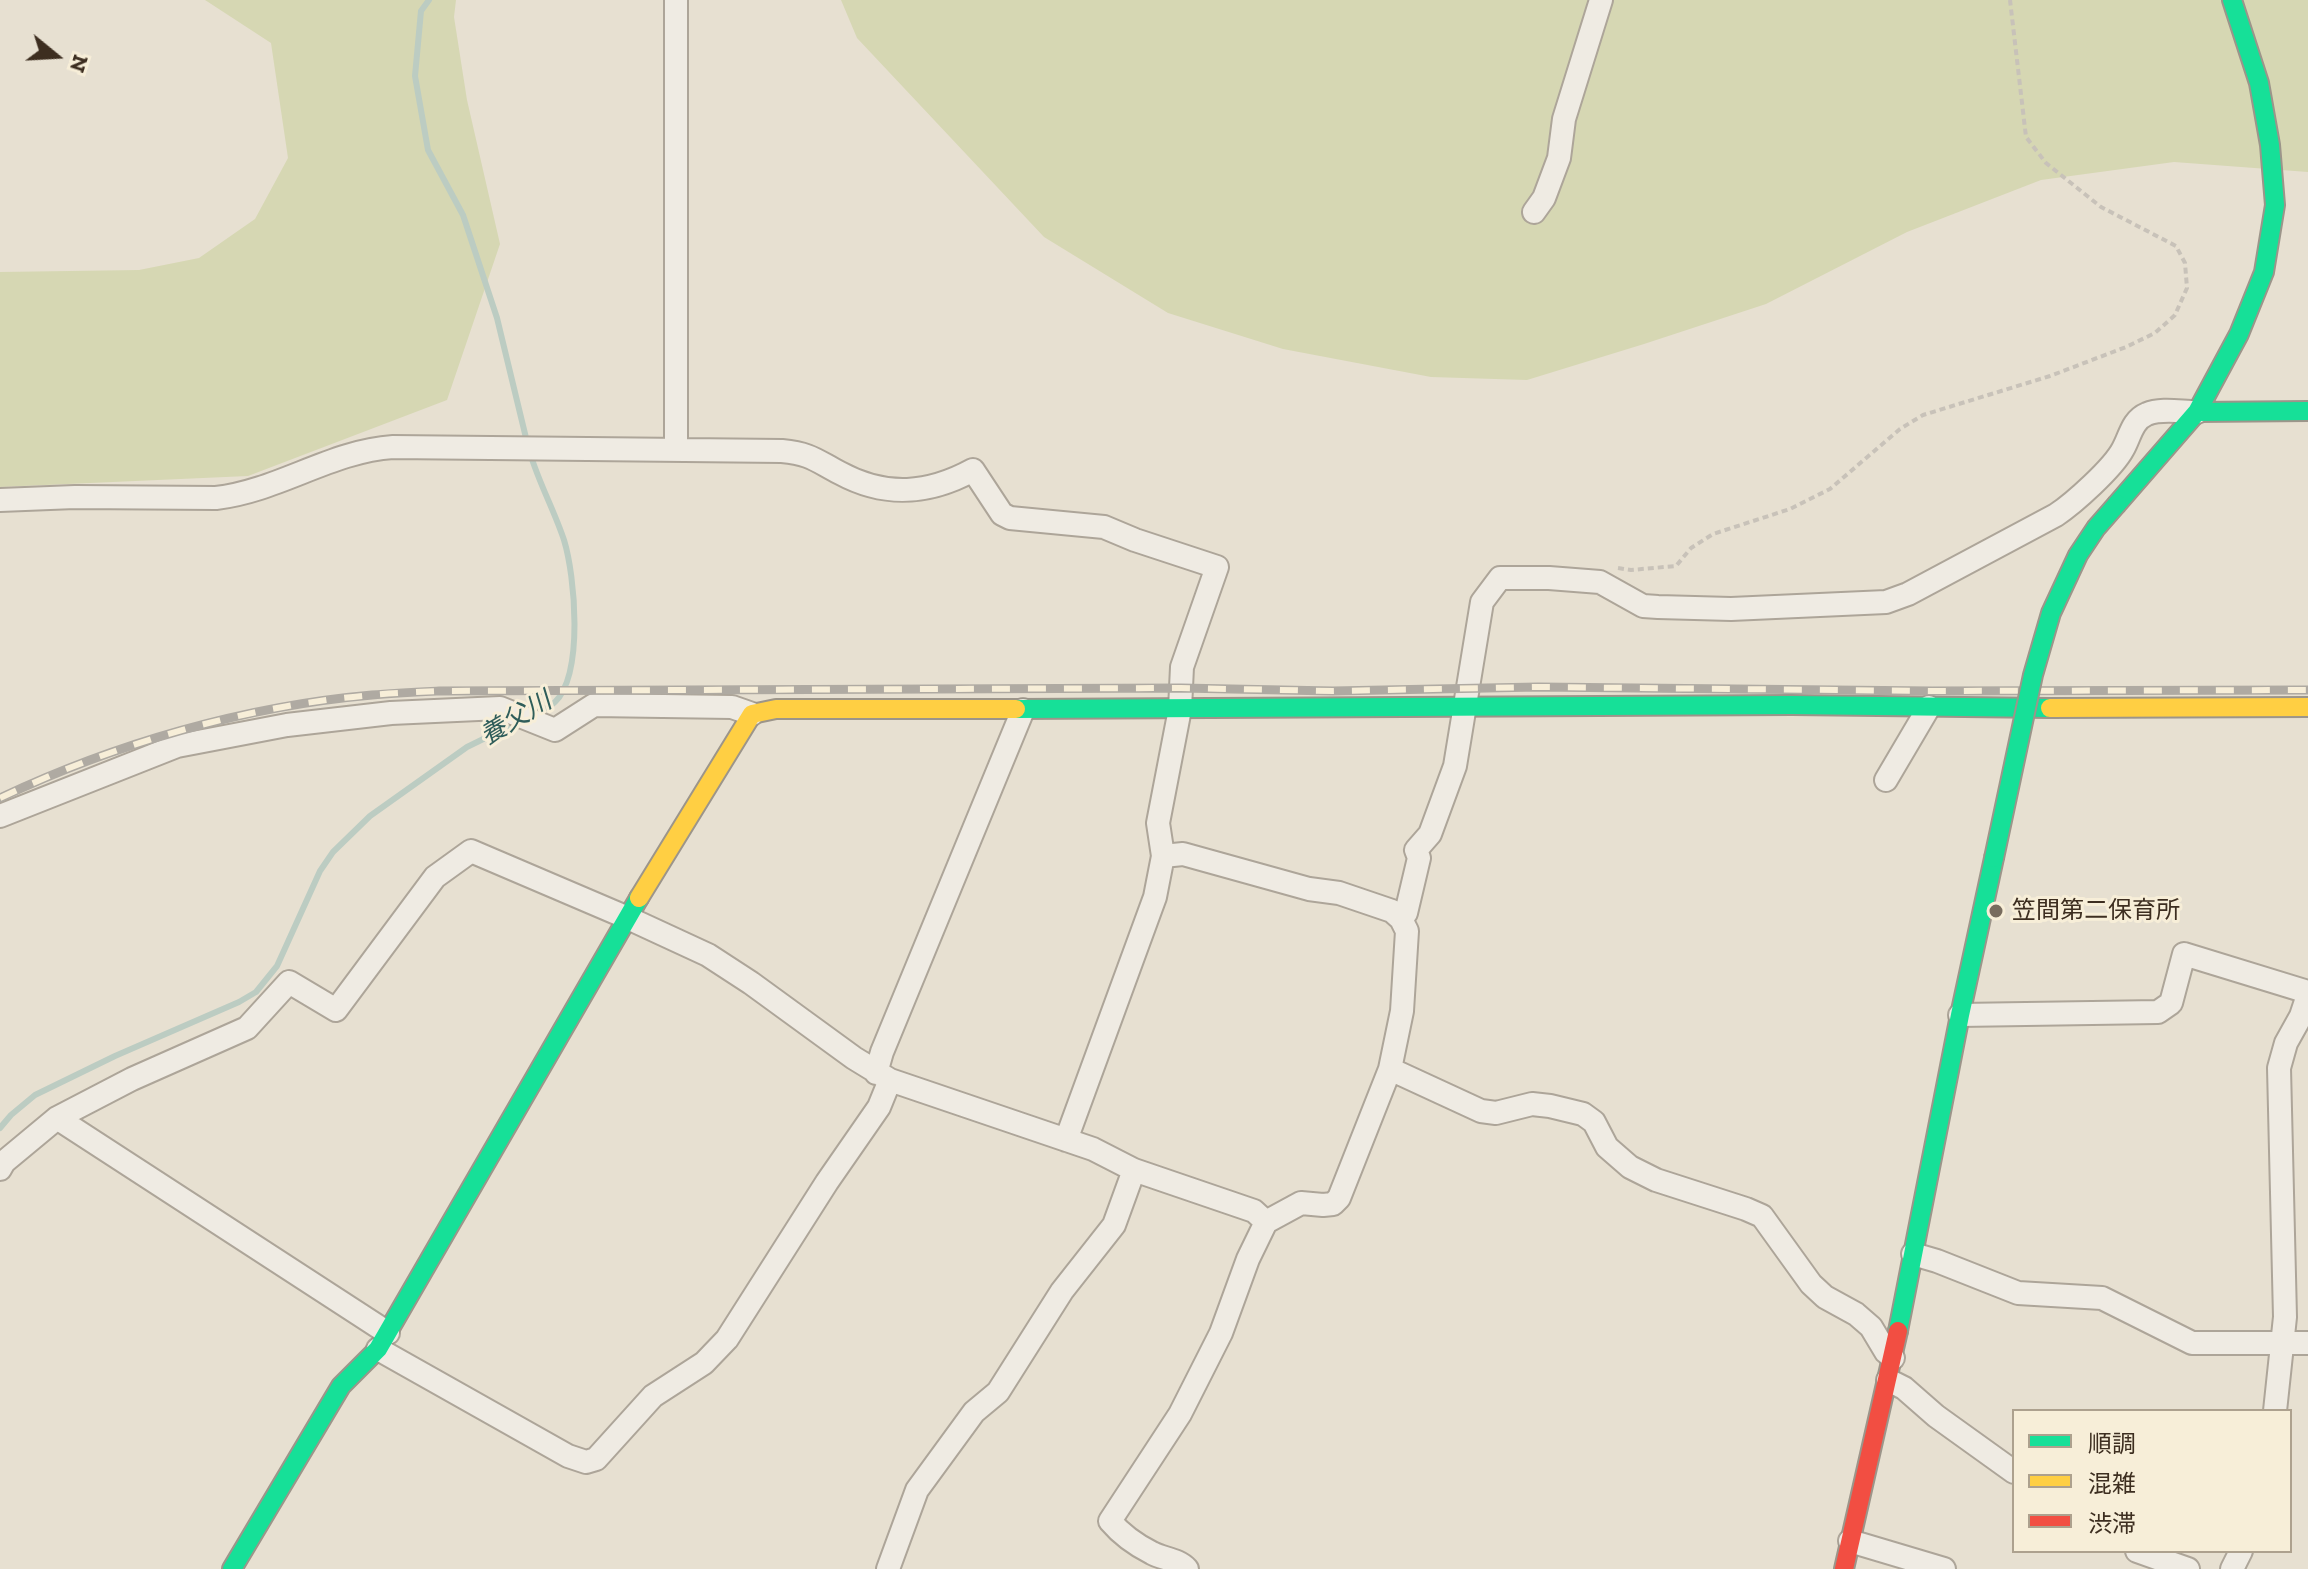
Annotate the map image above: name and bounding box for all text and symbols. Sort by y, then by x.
north arrow [16,16,96,96]
text: N [64,51,95,76]
water label: 養父川 [475,686,557,752]
place label: 笠間第二保育所 [2012,897,2180,925]
marker: 笠間第二保育所 [1987,902,2005,920]
legend [2012,1409,2292,1553]
text: 順調 [2088,1429,2136,1458]
text: 混雑 [2088,1469,2136,1498]
text: 渋滞 [2088,1509,2136,1538]

